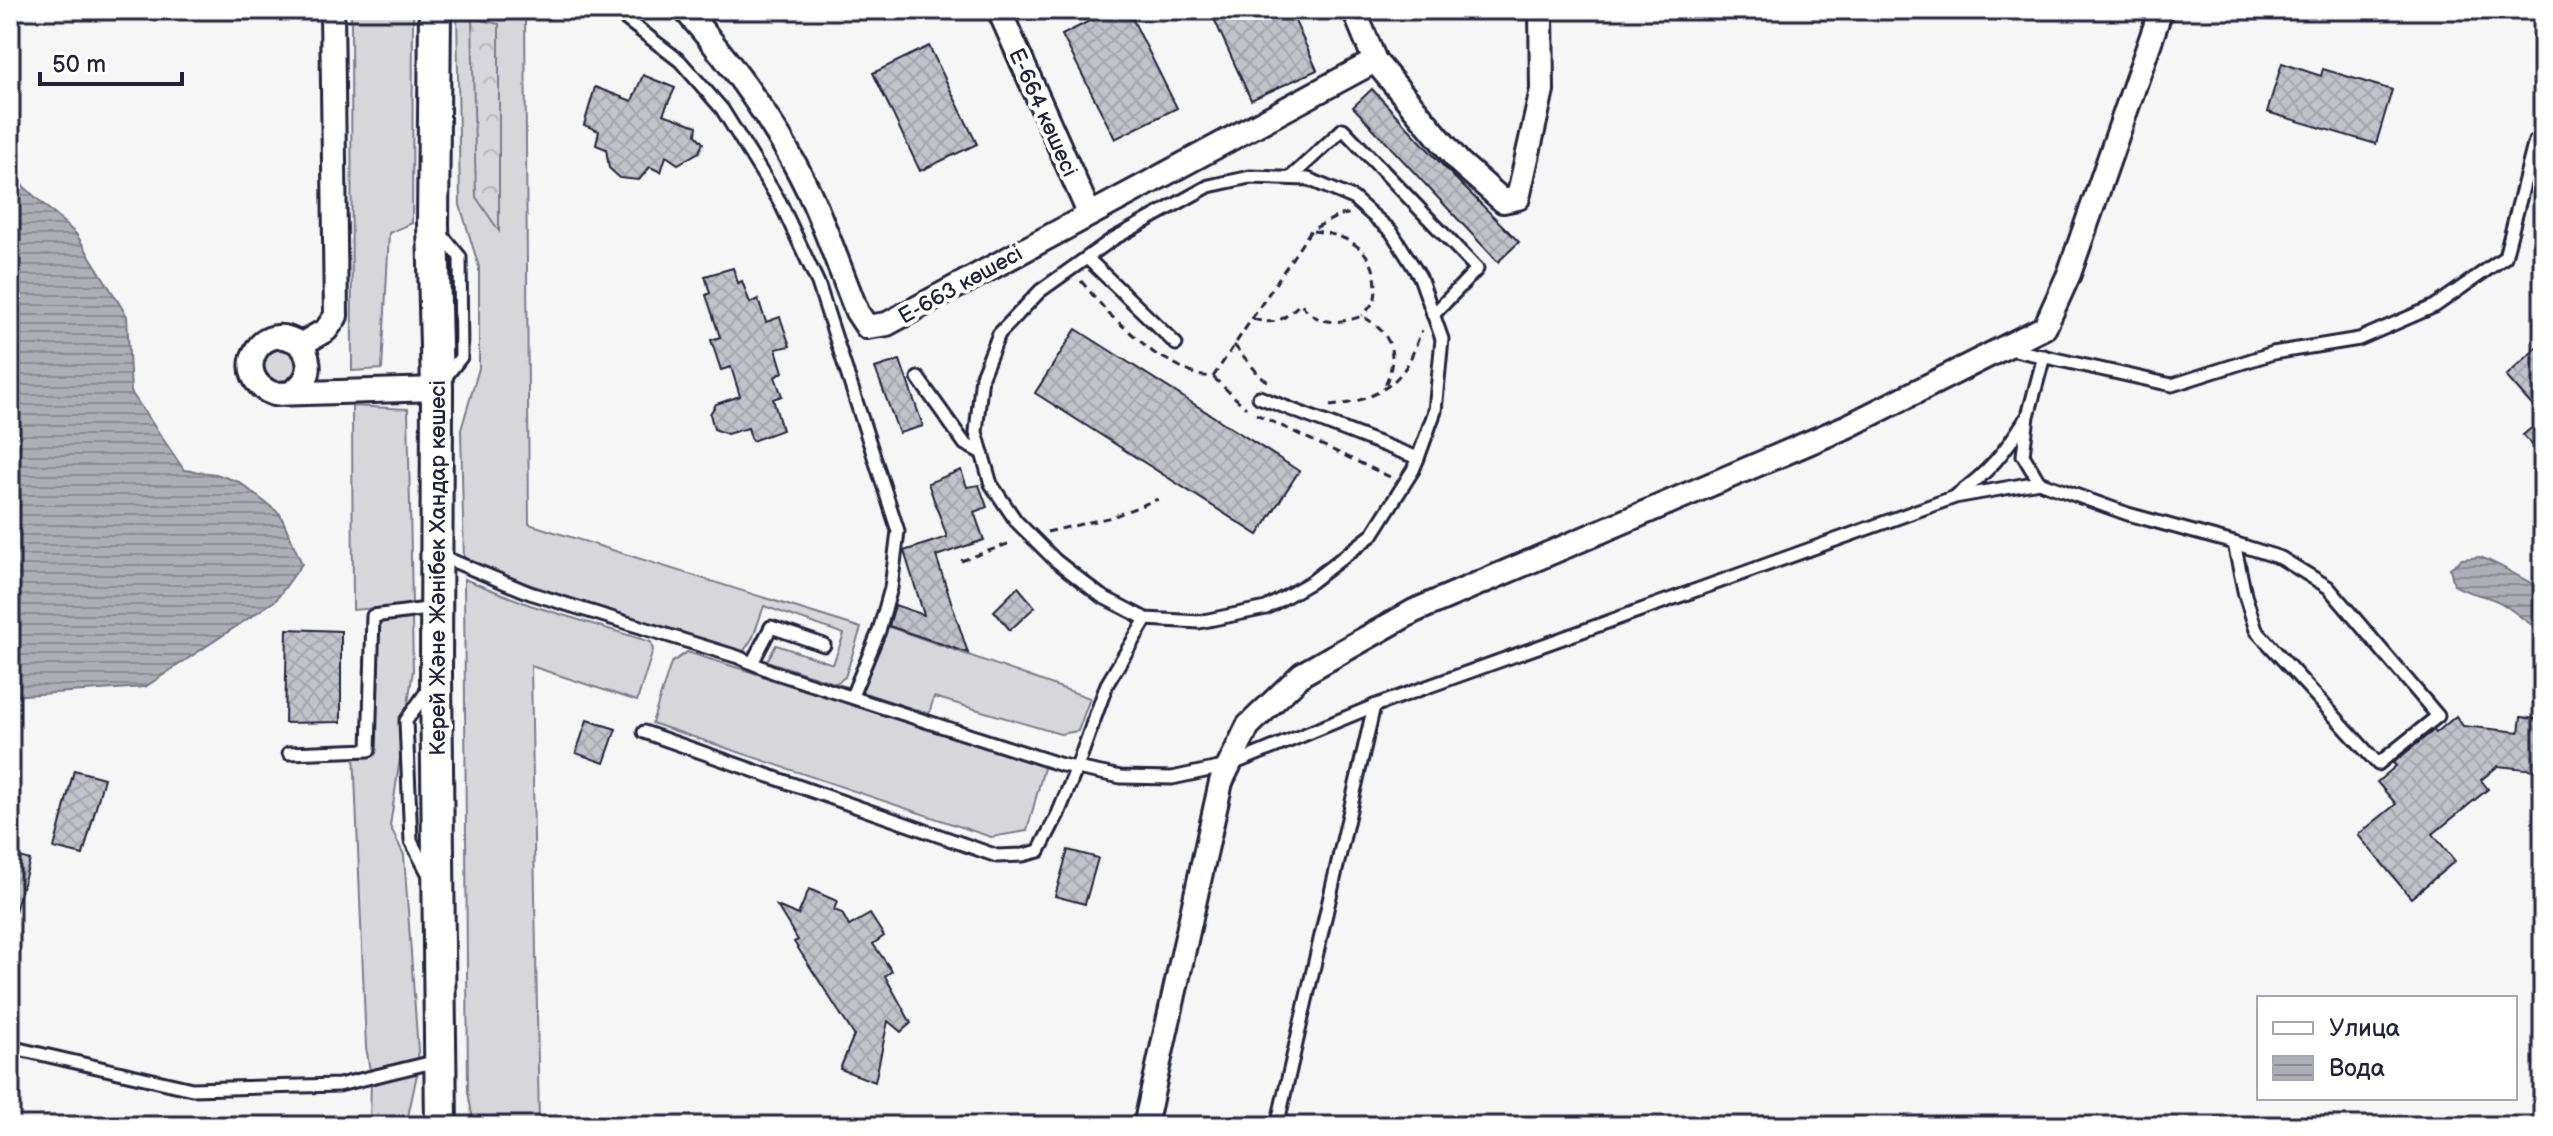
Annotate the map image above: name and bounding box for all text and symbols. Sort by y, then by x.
scale bar [40,36,182,86]
street label: Е-664 көшесі [1002,44,1083,181]
text: 50 m [52,50,106,79]
street label: Е-663 көшесі [894,240,1027,330]
street label: Керей Және Жәнібек Хандар көшесі [425,380,452,756]
legend [2257,996,2517,1100]
text: Улица [2329,1014,2400,1043]
text: Вода [2329,1054,2385,1083]

